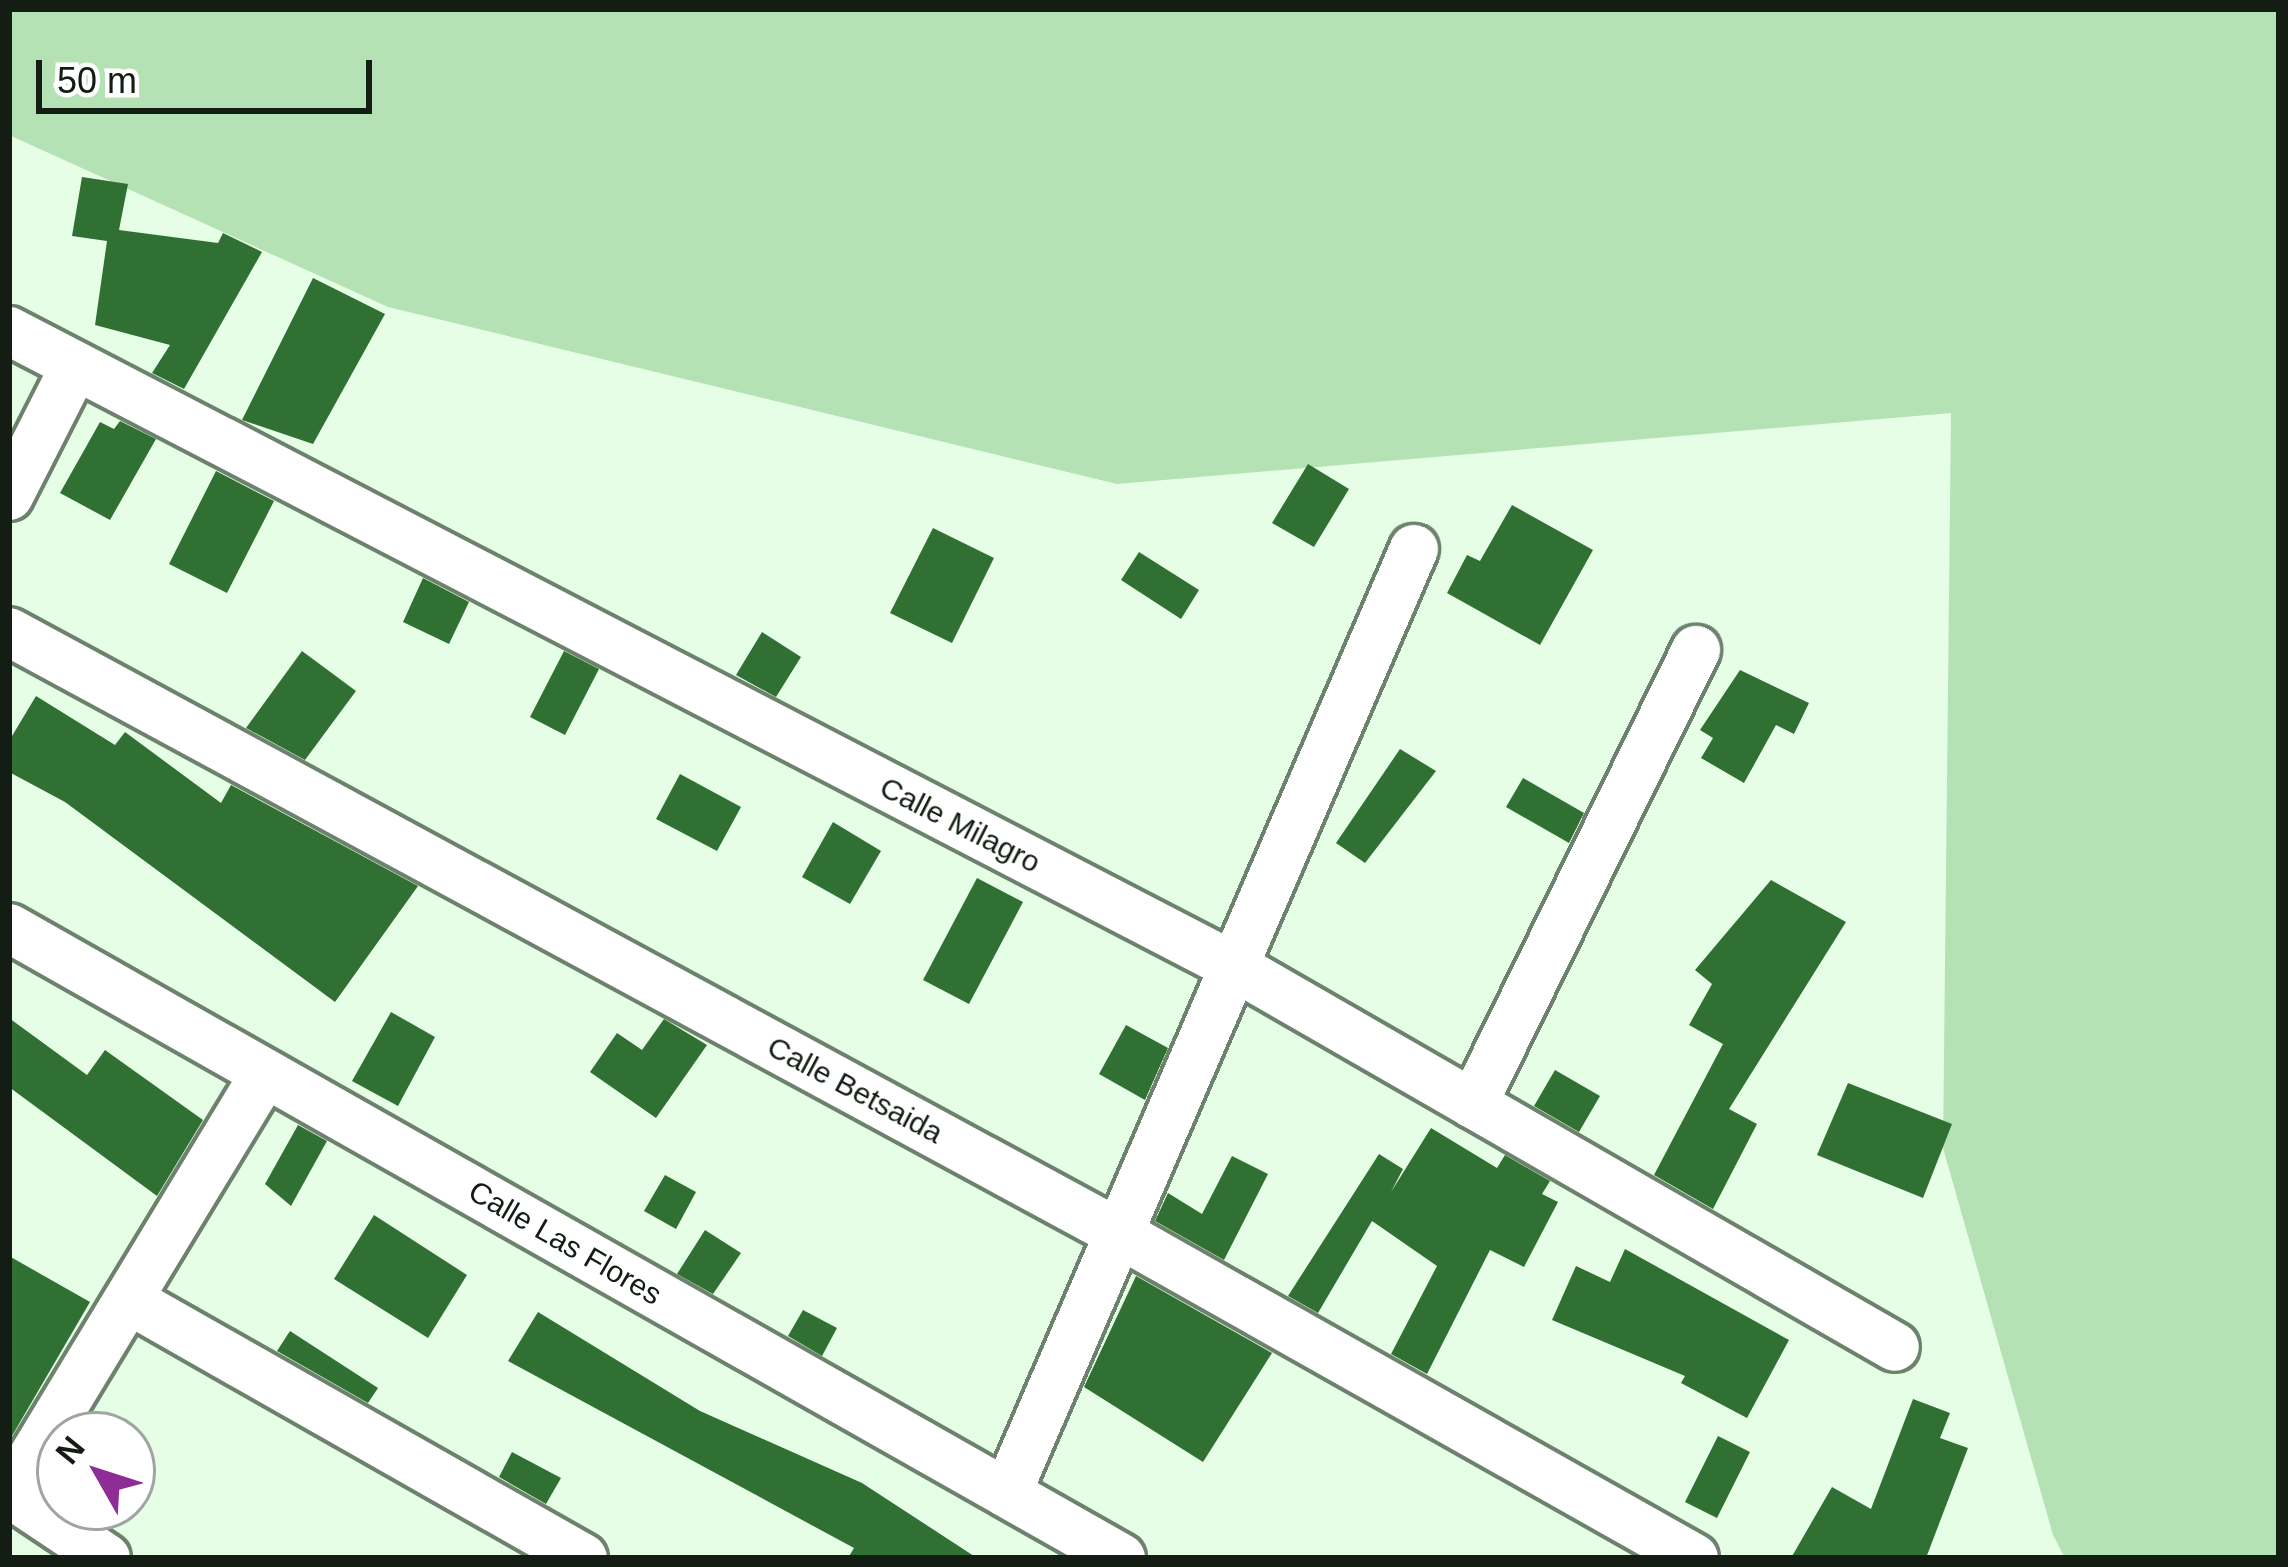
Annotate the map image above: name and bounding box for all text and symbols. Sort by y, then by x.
scale bar [42,36,378,110]
text: 50 m [57,60,137,101]
street label: Calle Milagro [874,769,1046,881]
street label: Calle Betsaida [761,1029,949,1151]
street label: Calle Las Flores [462,1173,668,1313]
north arrow [36,1411,156,1531]
text: N [48,1429,92,1471]

